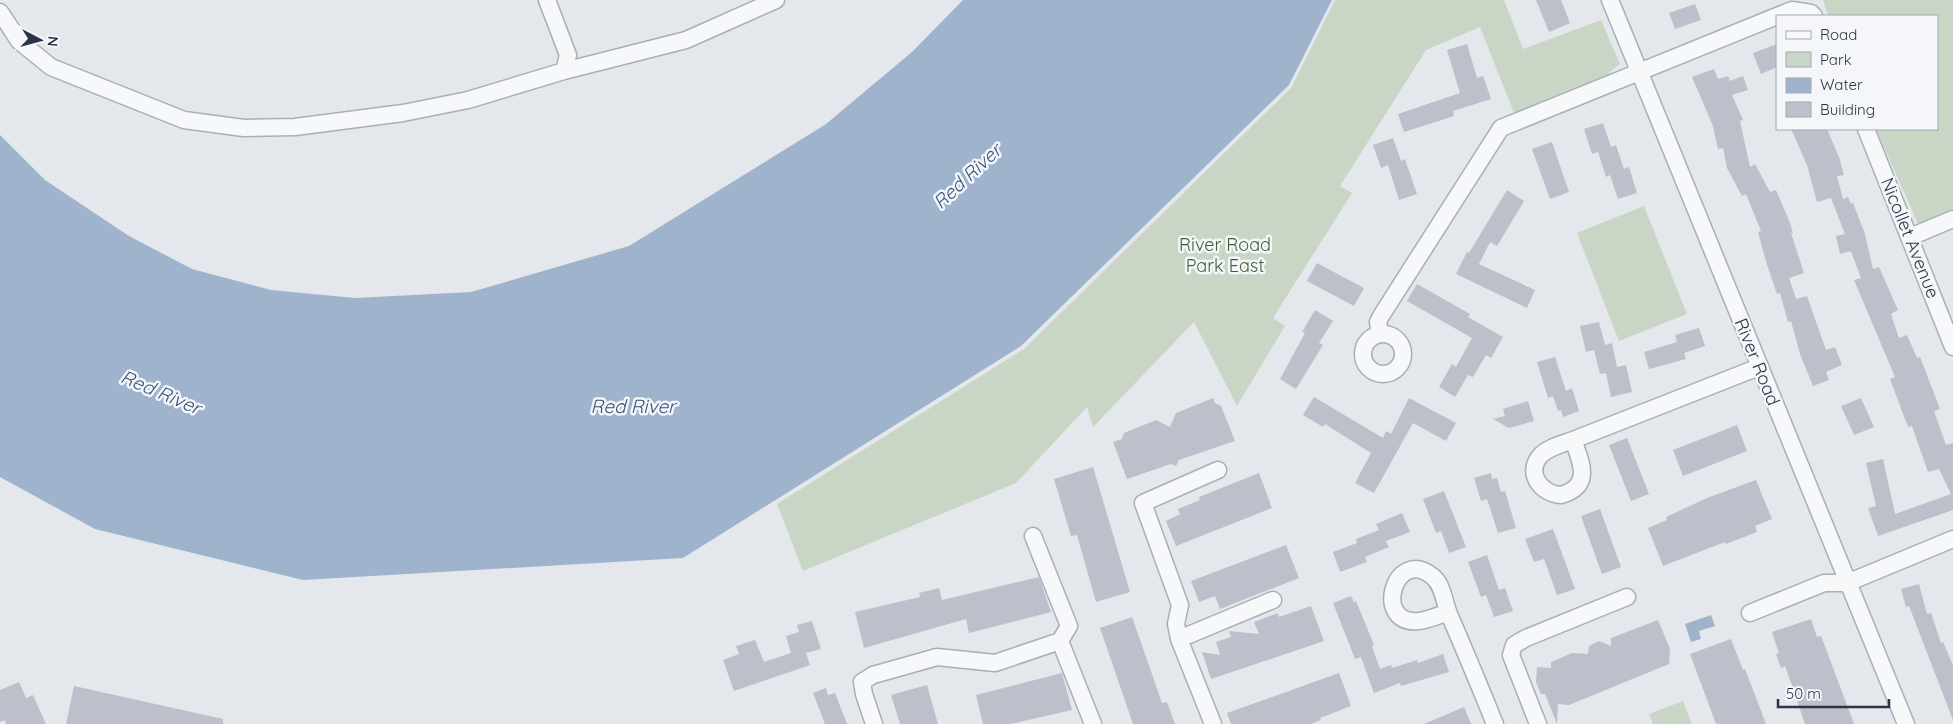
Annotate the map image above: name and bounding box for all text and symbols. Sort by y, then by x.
north arrow [15,15,65,65]
legend [1776,15,1938,130]
text: Road [1820,25,1857,44]
text: N [43,35,62,47]
text: Park [1820,50,1852,69]
text: Water [1820,75,1863,94]
text: Building [1820,100,1875,119]
water label: Red River [928,136,1008,214]
street label: Nicollet Avenue [1876,174,1945,301]
park label: River Road Park East [1179,233,1271,277]
street label: River Road [1730,315,1785,409]
water label: Red River [117,364,207,421]
water label: Red River [591,394,678,418]
scale bar [1778,676,1889,708]
text: 50 m [1786,684,1821,703]

